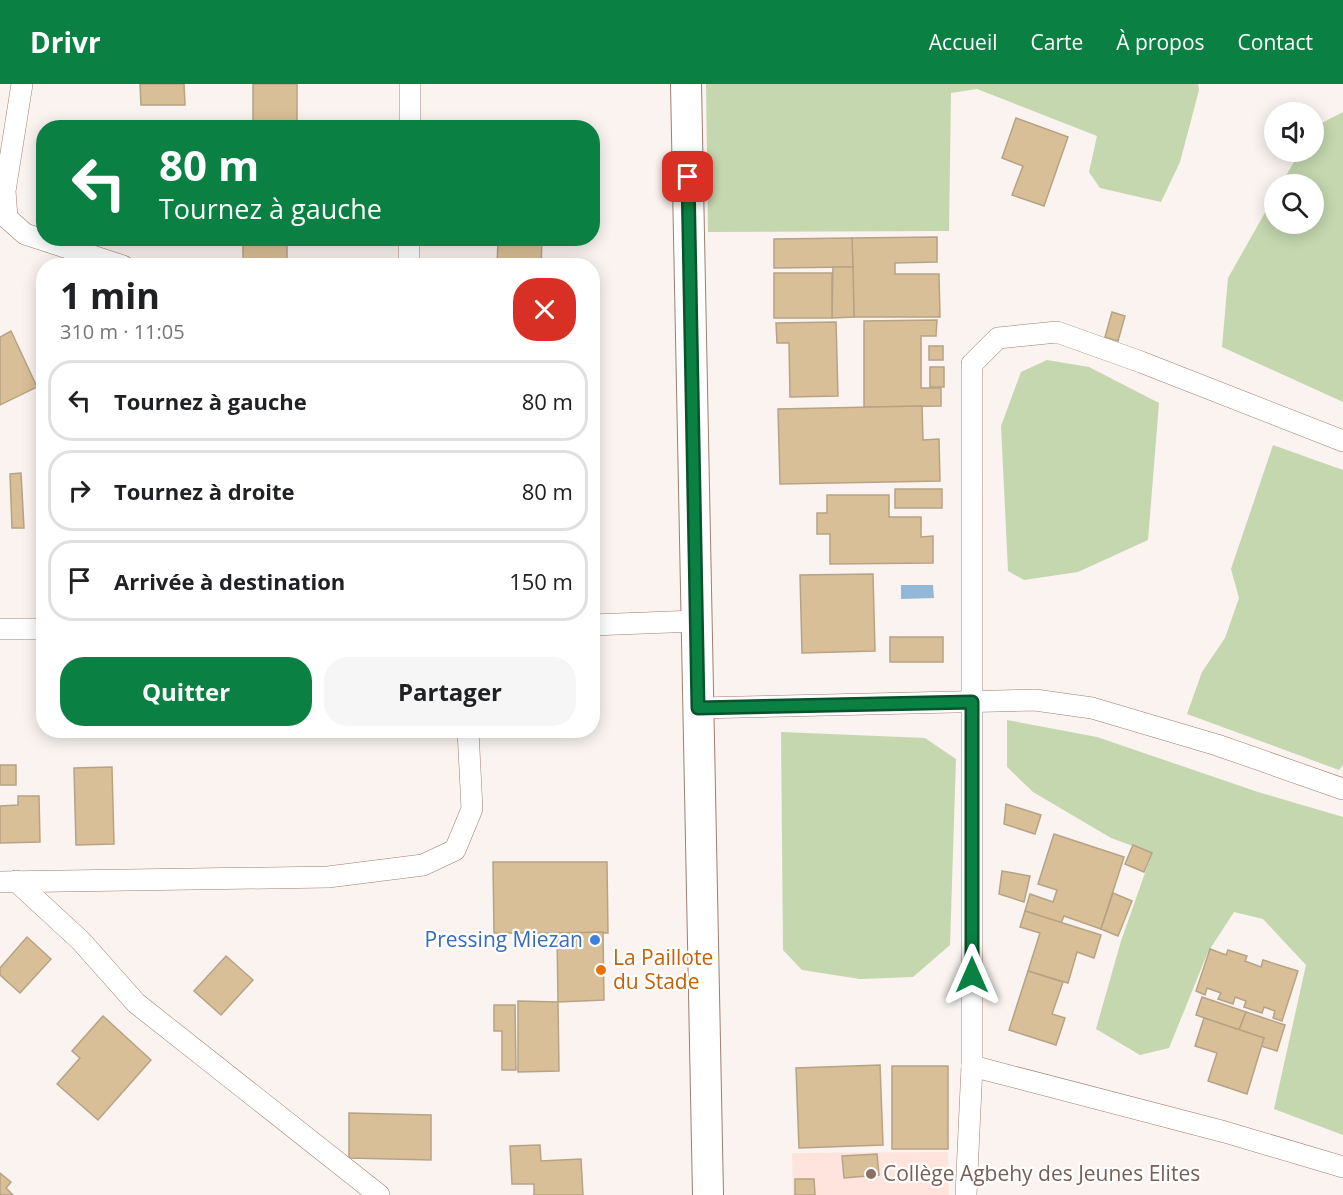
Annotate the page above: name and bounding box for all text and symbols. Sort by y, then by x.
text: Drivr [30,23,101,61]
text: Accueil [929,28,997,56]
text: Carte [1030,28,1083,56]
text: À propos [1116,28,1205,56]
text: Contact [1238,28,1313,56]
map controls [1264,102,1324,234]
button: sound [1264,102,1324,162]
text: 80 m [159,136,259,193]
icon: left [60,144,138,222]
pin [662,151,713,202]
icon: arrive [671,160,704,193]
button: search [1264,174,1324,234]
text: Tournez à gauche [159,190,382,227]
text: 1 min [60,271,160,320]
button: close [513,278,576,341]
text: 310 m · 11:05 [60,318,185,345]
icon: left [63,384,96,417]
text: Tournez à gauche [114,386,307,416]
text: 80 m [522,386,573,416]
icon: right [63,474,96,507]
text: Tournez à droite [114,476,295,506]
text: 80 m [522,476,573,506]
icon: arrive [63,564,96,597]
text: Arrivée à destination [114,566,345,596]
text: 150 m [509,566,573,596]
button: Quitter [60,657,312,726]
button: Partager [324,657,576,726]
place label: Pressing Miezan [425,925,583,953]
marker: Pressing Miezan [588,933,602,947]
place label: La Paillote du Stade [613,943,713,995]
position arrow [940,943,1004,1007]
marker: La Paillote du Stade [594,963,608,977]
place label: Collège Agbehy des Jeunes Elites [883,1159,1200,1187]
marker: Collège Agbehy des Jeunes Elites [864,1167,878,1181]

